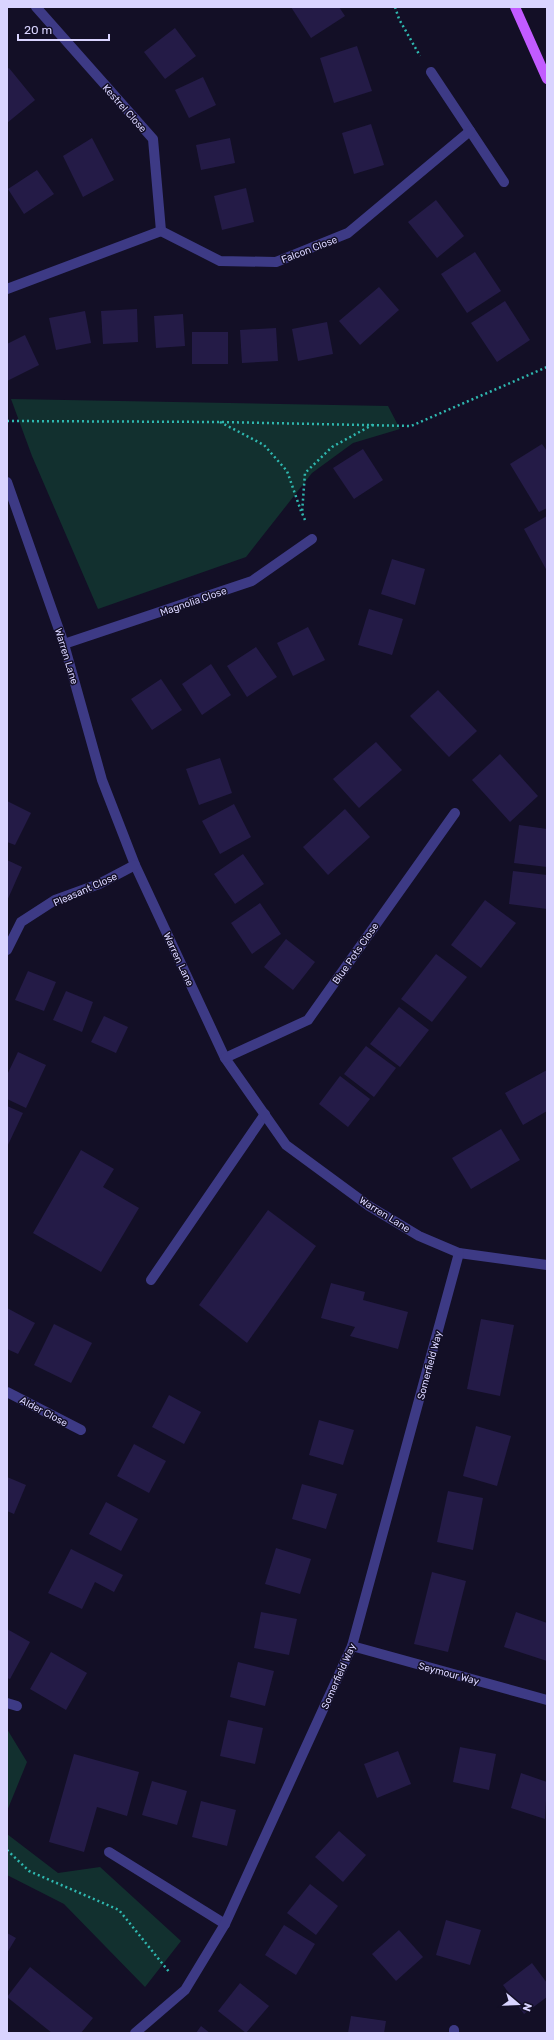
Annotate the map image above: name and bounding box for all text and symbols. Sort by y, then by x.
scale bar [18,16,109,42]
text: 20 m [24,23,52,37]
street label: Kestrel Close [100,82,149,135]
street label: Falcon Close [280,234,339,266]
street label: Magnolia Close [158,585,229,619]
street label: Warren Lane [52,627,80,686]
street label: Pleasant Close [52,870,119,909]
street label: Blue Pots Close [330,920,382,987]
street label: Warren Lane [160,931,196,988]
street label: Warren Lane [357,1194,412,1235]
street label: Somerfield Way [415,1329,445,1401]
street label: Alder Close [18,1394,70,1430]
street label: Somerfield Way [319,1641,359,1711]
street label: Seymour Way [417,1660,481,1688]
north arrow [498,1984,538,2024]
text: N [520,2001,534,2013]

